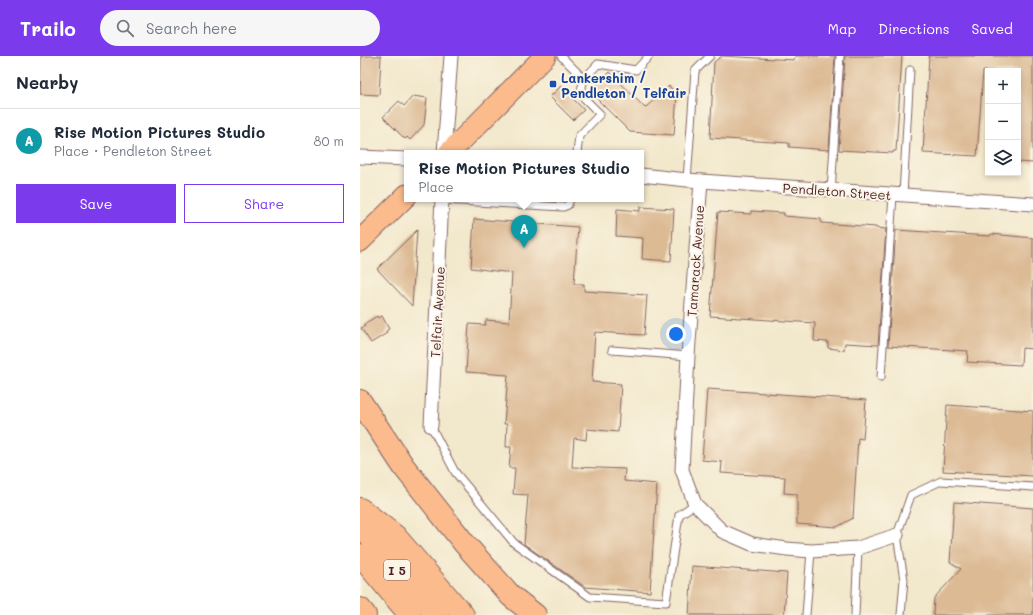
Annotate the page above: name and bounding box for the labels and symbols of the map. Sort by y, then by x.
place label: Lankershim / Pendleton / Telfair [561,69,687,101]
marker: Lankershim / Pendleton / Telfair [548,79,558,89]
street label: Pendleton Street [782,179,892,203]
street label: Tamarack Avenue [683,204,707,318]
pin: A [511,215,537,248]
street label: Telfair Avenue [426,266,448,358]
your location [666,324,686,344]
road number: I 5 [384,560,410,580]

